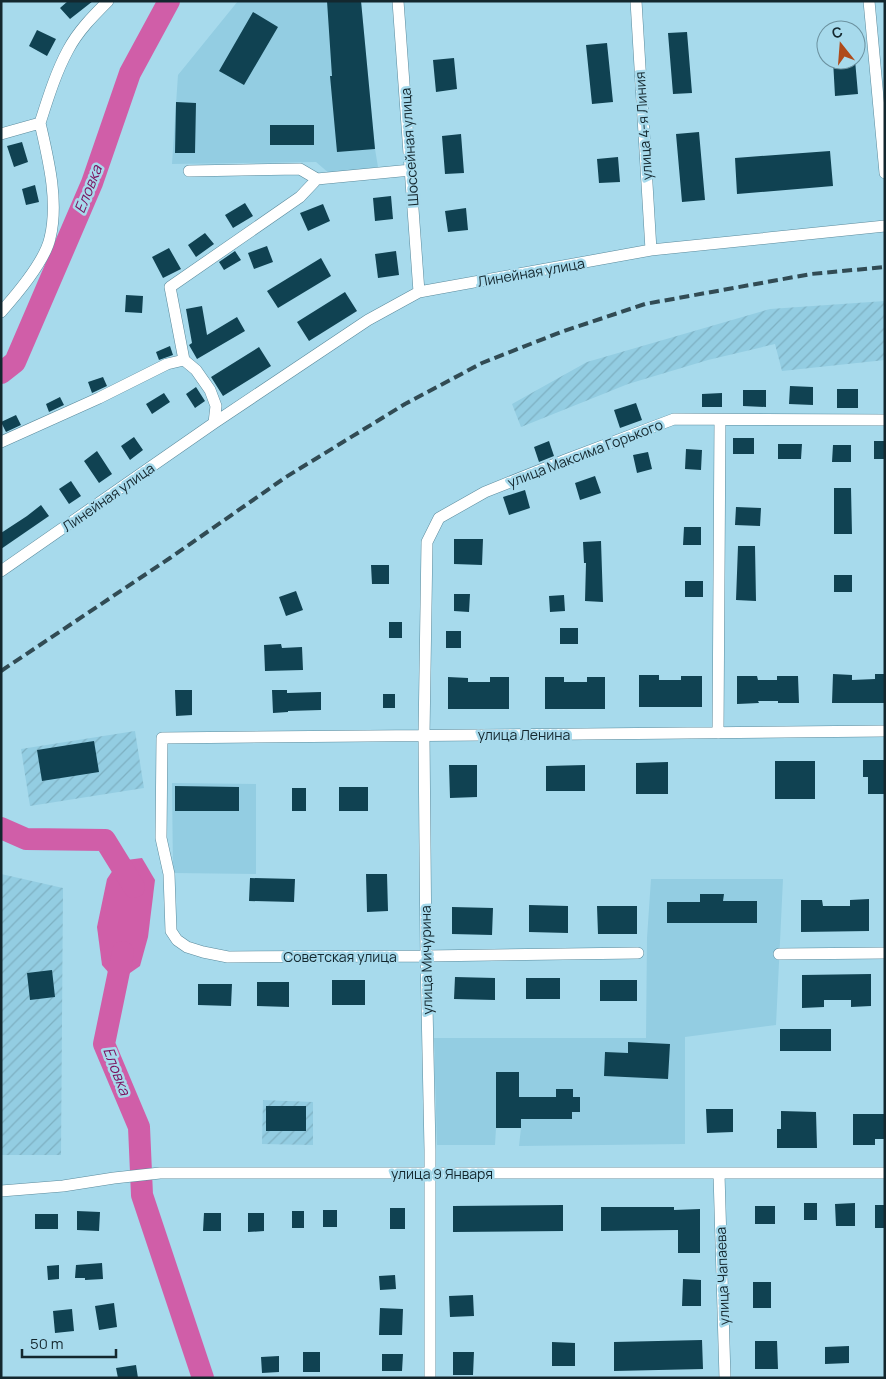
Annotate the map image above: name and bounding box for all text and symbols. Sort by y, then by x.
north arrow [816,20,866,70]
text: С [829,21,845,43]
street label: улица 4-я Линия [630,71,656,181]
street label: Шоссейная улица [395,87,423,207]
water label: Еловка [69,161,107,216]
street label: Линейная улица [476,253,586,291]
street label: улица Максима Горького [505,415,665,491]
street label: Линейная улица [58,458,158,536]
street label: улица Ленина [478,725,570,744]
street label: улица Мичурина [416,905,436,1015]
street label: Советская улица [283,947,397,966]
water label: Еловка [98,1044,136,1099]
street label: улица 9 Января [391,1164,493,1183]
street label: улица Чапаева [711,1227,733,1325]
scale bar [22,1326,116,1358]
text: 50 m [30,1333,64,1354]

